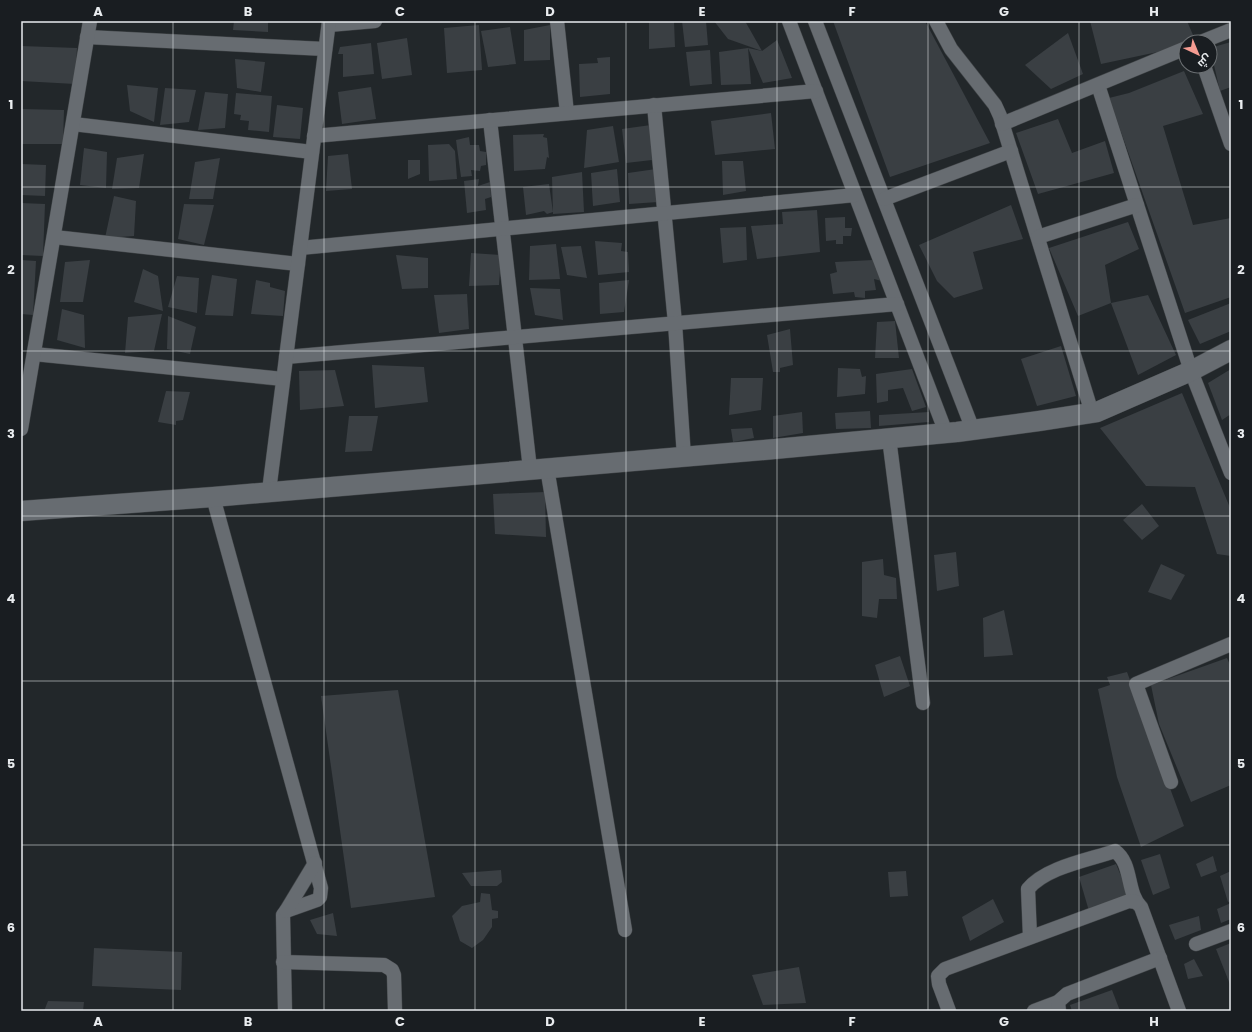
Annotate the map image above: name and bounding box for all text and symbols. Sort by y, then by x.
text: A [93,2,103,21]
text: B [244,2,253,21]
text: C [395,2,405,21]
text: D [545,2,555,21]
text: E [698,2,706,21]
text: F [848,2,856,21]
text: G [999,2,1009,21]
text: H [1149,2,1159,21]
north arrow [1178,34,1218,74]
text: ش [1194,51,1216,72]
text: 1 [9,95,13,114]
text: 1 [1239,95,1243,114]
text: 2 [7,260,15,279]
text: 2 [1237,260,1245,279]
text: 3 [7,424,15,443]
text: 3 [1237,424,1245,443]
text: 4 [7,589,16,608]
text: 4 [1237,589,1246,608]
text: 5 [7,754,15,773]
text: 5 [1237,754,1245,773]
text: 6 [7,918,15,937]
text: 6 [1237,918,1245,937]
text: A [93,1012,103,1031]
text: B [244,1012,253,1031]
text: C [395,1012,405,1031]
text: D [545,1012,555,1031]
text: E [698,1012,706,1031]
text: F [848,1012,856,1031]
text: G [999,1012,1009,1031]
text: H [1149,1012,1159,1031]

